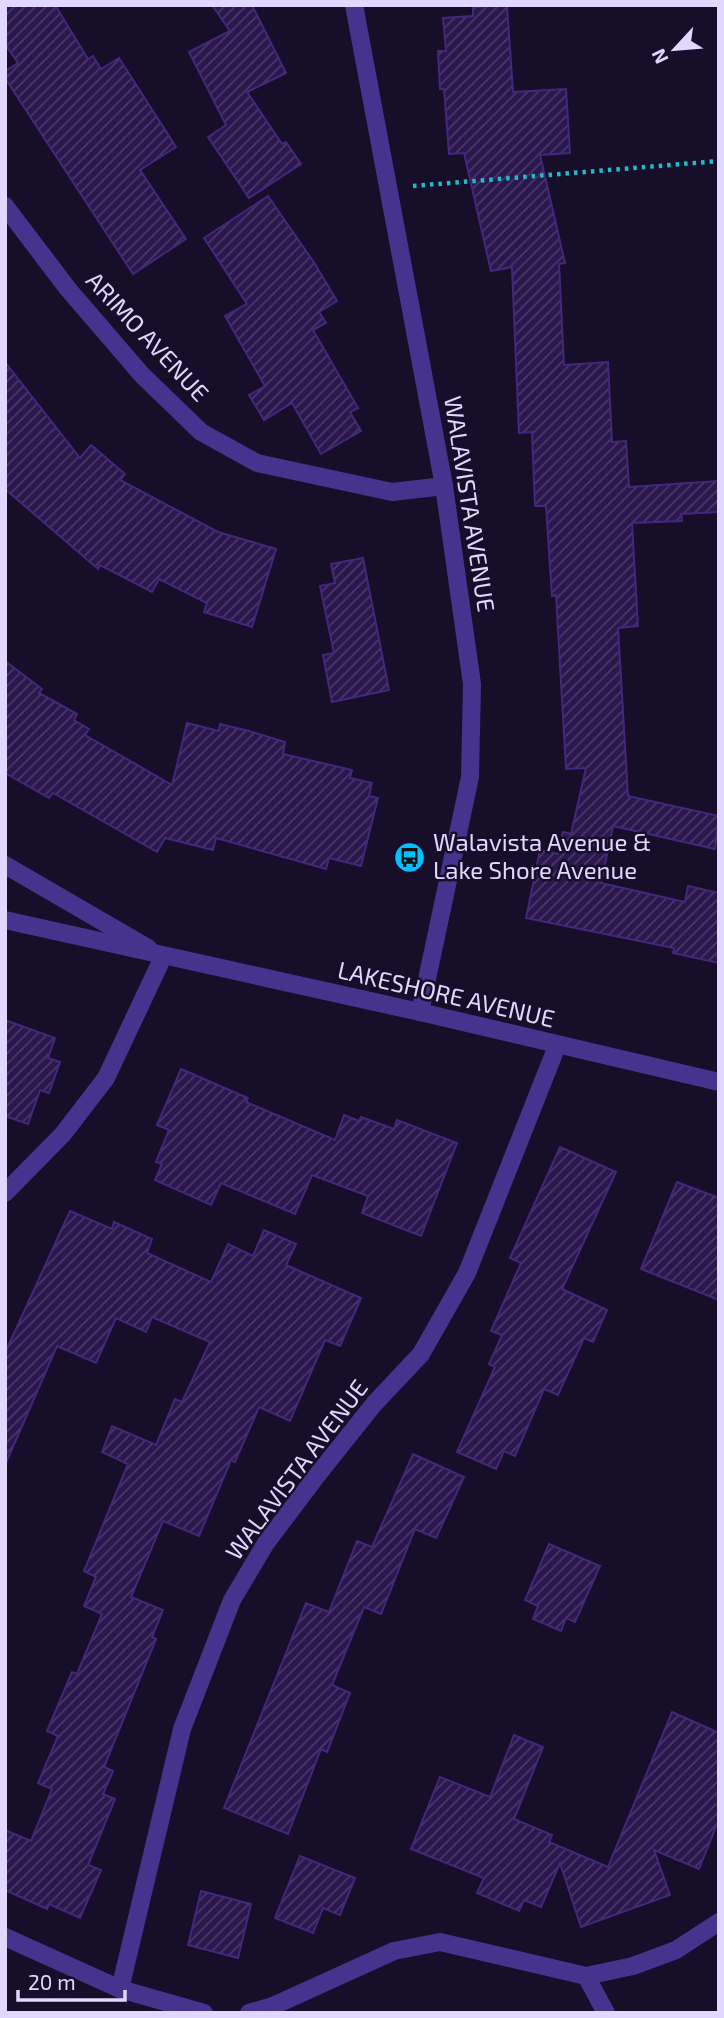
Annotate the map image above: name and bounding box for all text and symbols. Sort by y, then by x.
north arrow [640,14,710,84]
text: N [646,45,673,68]
street label: ARIMO AVENUE [81,265,215,407]
street label: WALAVISTA AVENUE [439,394,502,614]
place label: Walavista Avenue & Lake Shore Avenue [433,827,651,884]
bus stop icon: Walavista Avenue & Lake Shore Avenue [393,840,427,874]
street label: LAKESHORE AVENUE [335,954,558,1033]
street label: WALAVISTA AVENUE [219,1373,373,1565]
scale bar [18,1958,124,2002]
text: 20 m [28,1969,76,1994]

